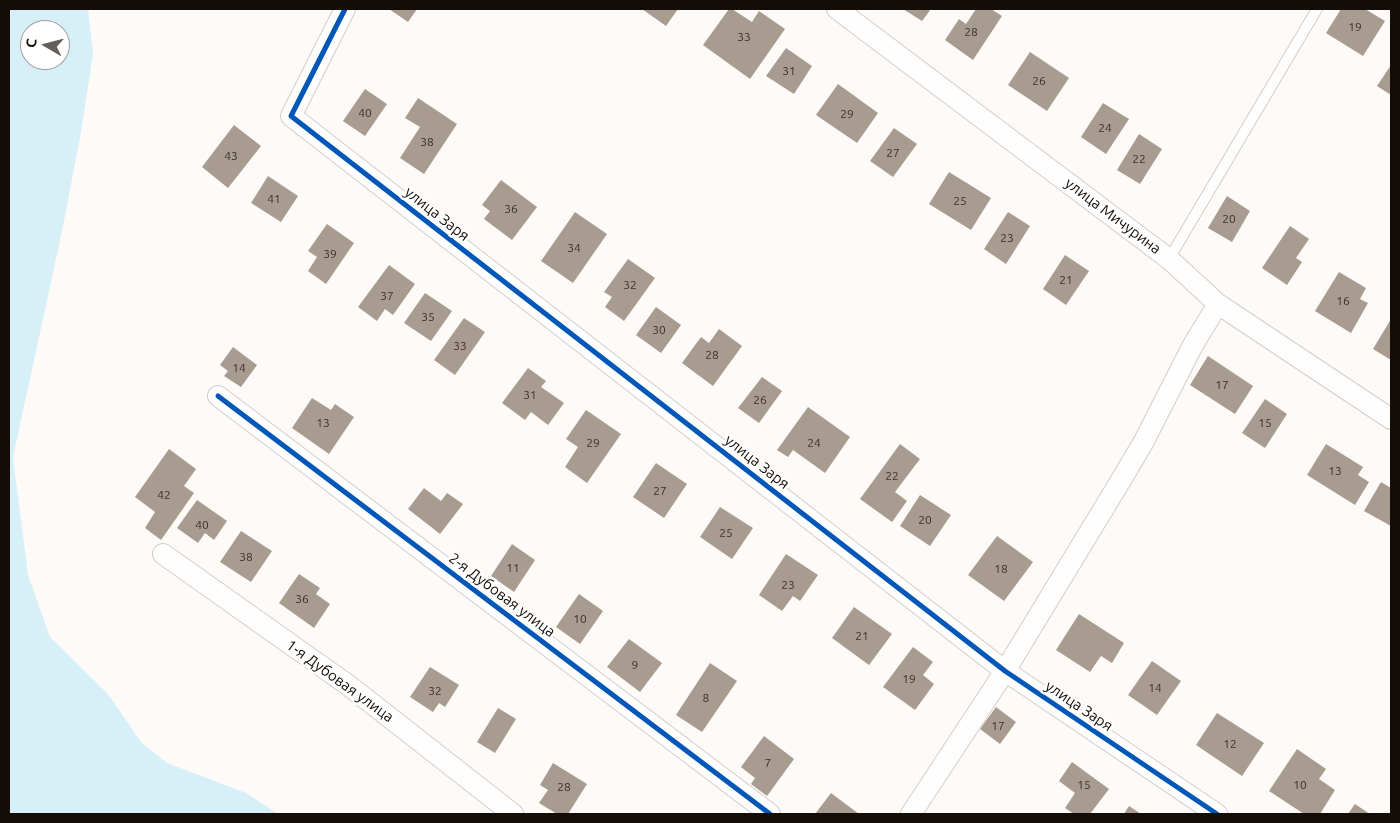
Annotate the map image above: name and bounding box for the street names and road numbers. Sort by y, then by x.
street label: улица Мичурина [1061,174,1165,258]
street label: улица Заря [401,183,473,245]
street label: улица Заря [721,431,793,493]
street label: 2-я Дубовая улица [445,549,559,641]
street label: 1-я Дубовая улица [283,636,397,726]
street label: улица Заря [1042,677,1116,735]

